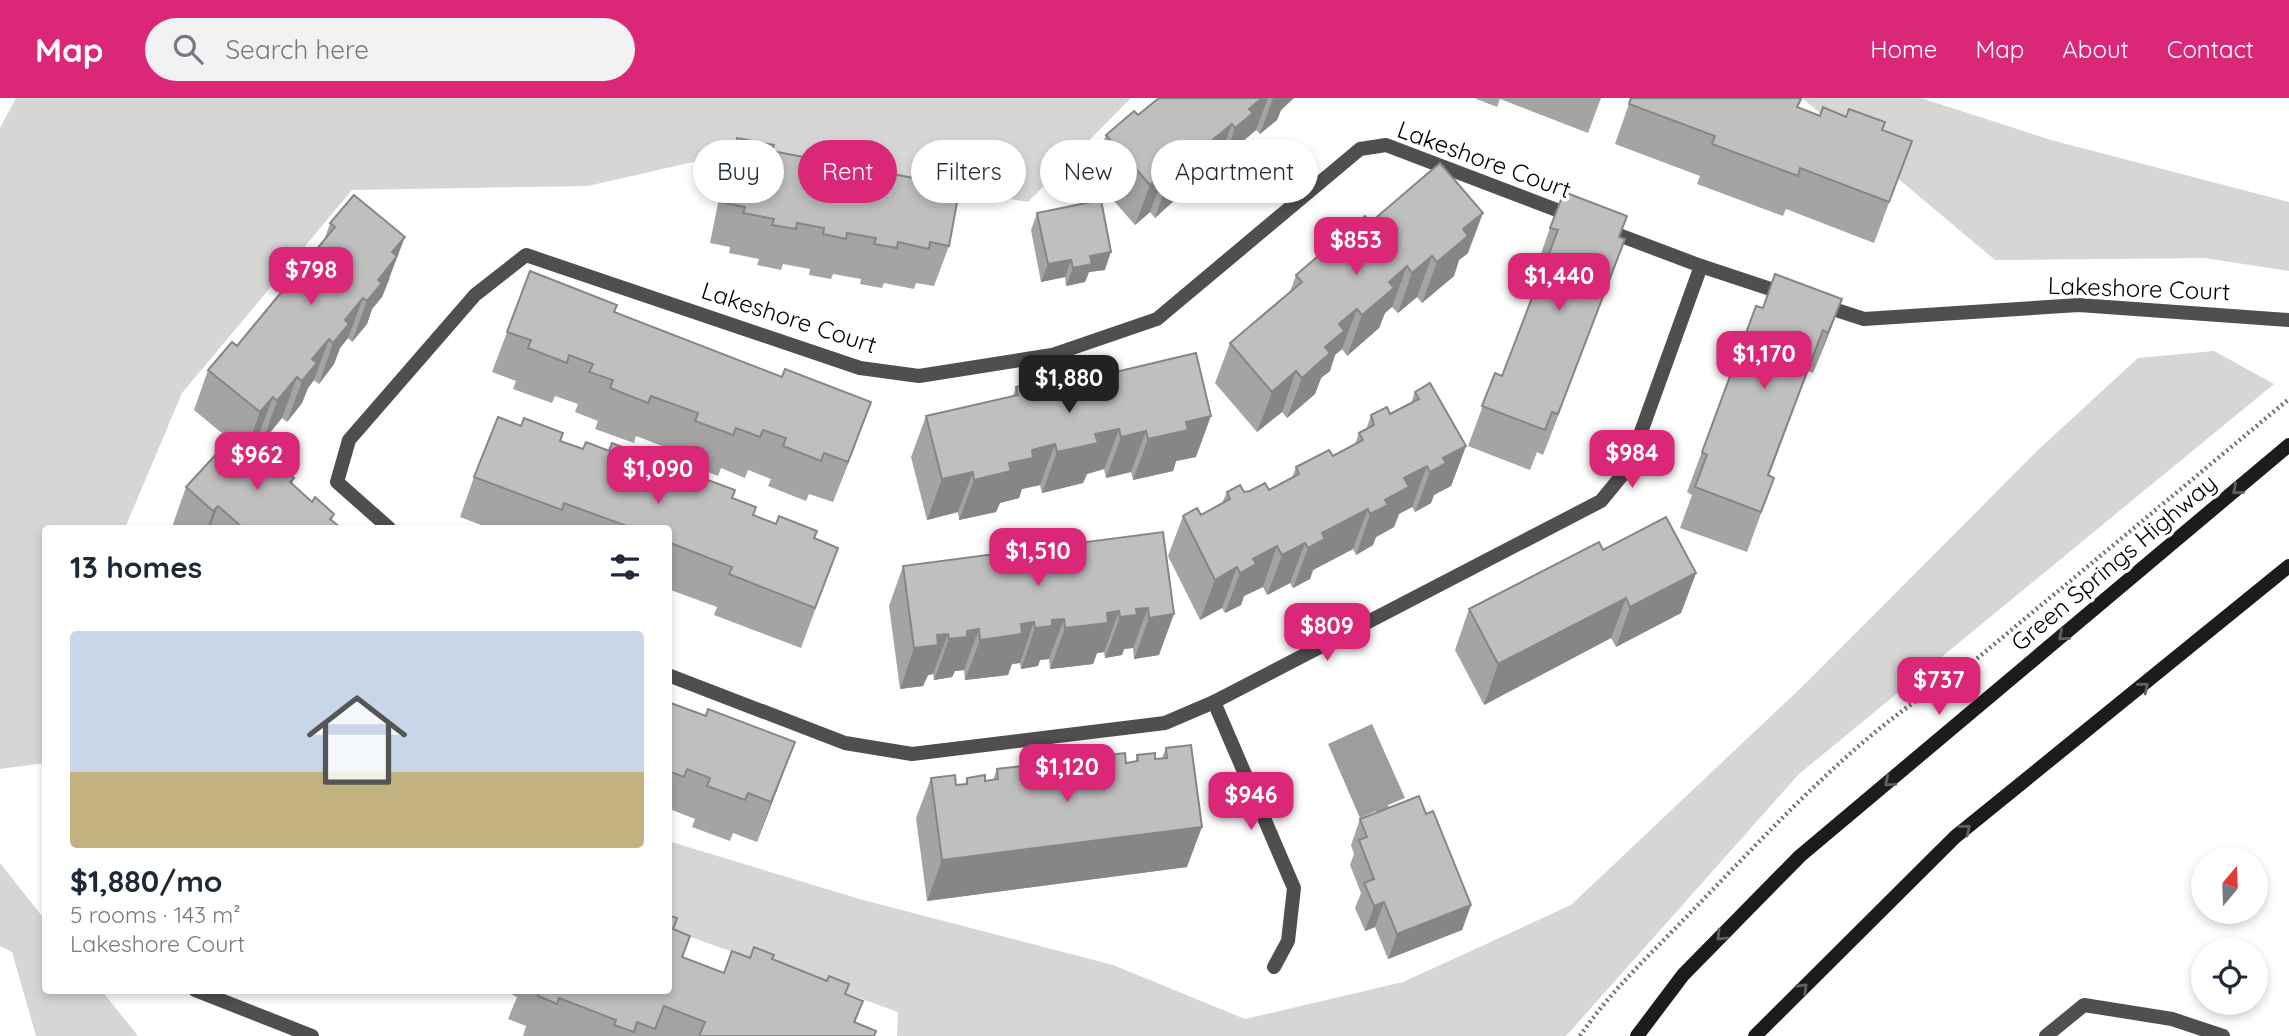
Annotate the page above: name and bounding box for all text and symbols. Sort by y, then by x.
search box [145,18,635,81]
text: Map [35,29,103,70]
icon: search [169,30,207,68]
text: Search here [225,33,369,66]
text: Home [1870,34,1937,64]
text: Map [1975,34,2024,64]
text: About [2062,34,2129,64]
text: Contact [2167,34,2254,64]
street label: Lakeshore Court [1393,114,1575,204]
chip: Buy [693,140,784,203]
chip: Rent [798,140,897,203]
chip: Filters [911,140,1026,203]
chip: New [1040,140,1137,203]
chip: Apartment [1151,140,1318,203]
pin: $853 [1315,218,1397,277]
text: $853 [1330,225,1382,254]
pin: $798 [270,248,352,307]
pin: $1,440 [1502,254,1616,313]
text: $798 [285,255,337,284]
text: $1,440 [1524,261,1594,290]
street label: Lakeshore Court [2047,270,2231,306]
street label: Lakeshore Court [698,275,881,360]
pin: $1,170 [1707,331,1821,391]
text: $1,170 [1732,339,1796,368]
pin: $1,880 [1012,356,1126,415]
text: $1,880 [1035,363,1103,392]
pin: $984 [1591,430,1673,490]
pin: $962 [216,432,298,492]
text: $984 [1606,438,1658,467]
text: $962 [231,440,283,469]
pin: $1,090 [601,446,715,506]
text: $1,090 [623,454,693,483]
street label: Green Springs Highway [2004,467,2222,657]
one-way arrow [2233,482,2246,494]
pin: $1,510 [981,528,1095,588]
text: $1,510 [1005,536,1071,565]
text: 13 homes [70,548,202,586]
icon: filters [606,548,644,586]
pin: $809 [1286,603,1368,663]
text: $809 [1300,611,1354,640]
one-way arrow [2059,628,2072,640]
pin: $737 [1898,658,1980,717]
text: $737 [1913,665,1965,694]
icon: home [294,677,420,803]
one-way arrow [2136,682,2148,695]
pin: $1,120 [1010,744,1124,804]
text: $1,120 [1035,752,1099,781]
pin: $946 [1210,772,1292,832]
one-way arrow [1884,774,1897,786]
text: $946 [1224,780,1278,809]
one-way arrow [1958,824,1970,837]
north arrow [2191,847,2268,924]
map controls [2191,847,2268,1015]
text: $1,880/mo [70,862,223,900]
text: 5 rooms · 143 m² [70,900,241,929]
one-way arrow [1717,928,1730,941]
text: Lakeshore Court [70,929,245,958]
button: locate [2191,938,2268,1015]
one-way arrow [1795,983,1808,996]

